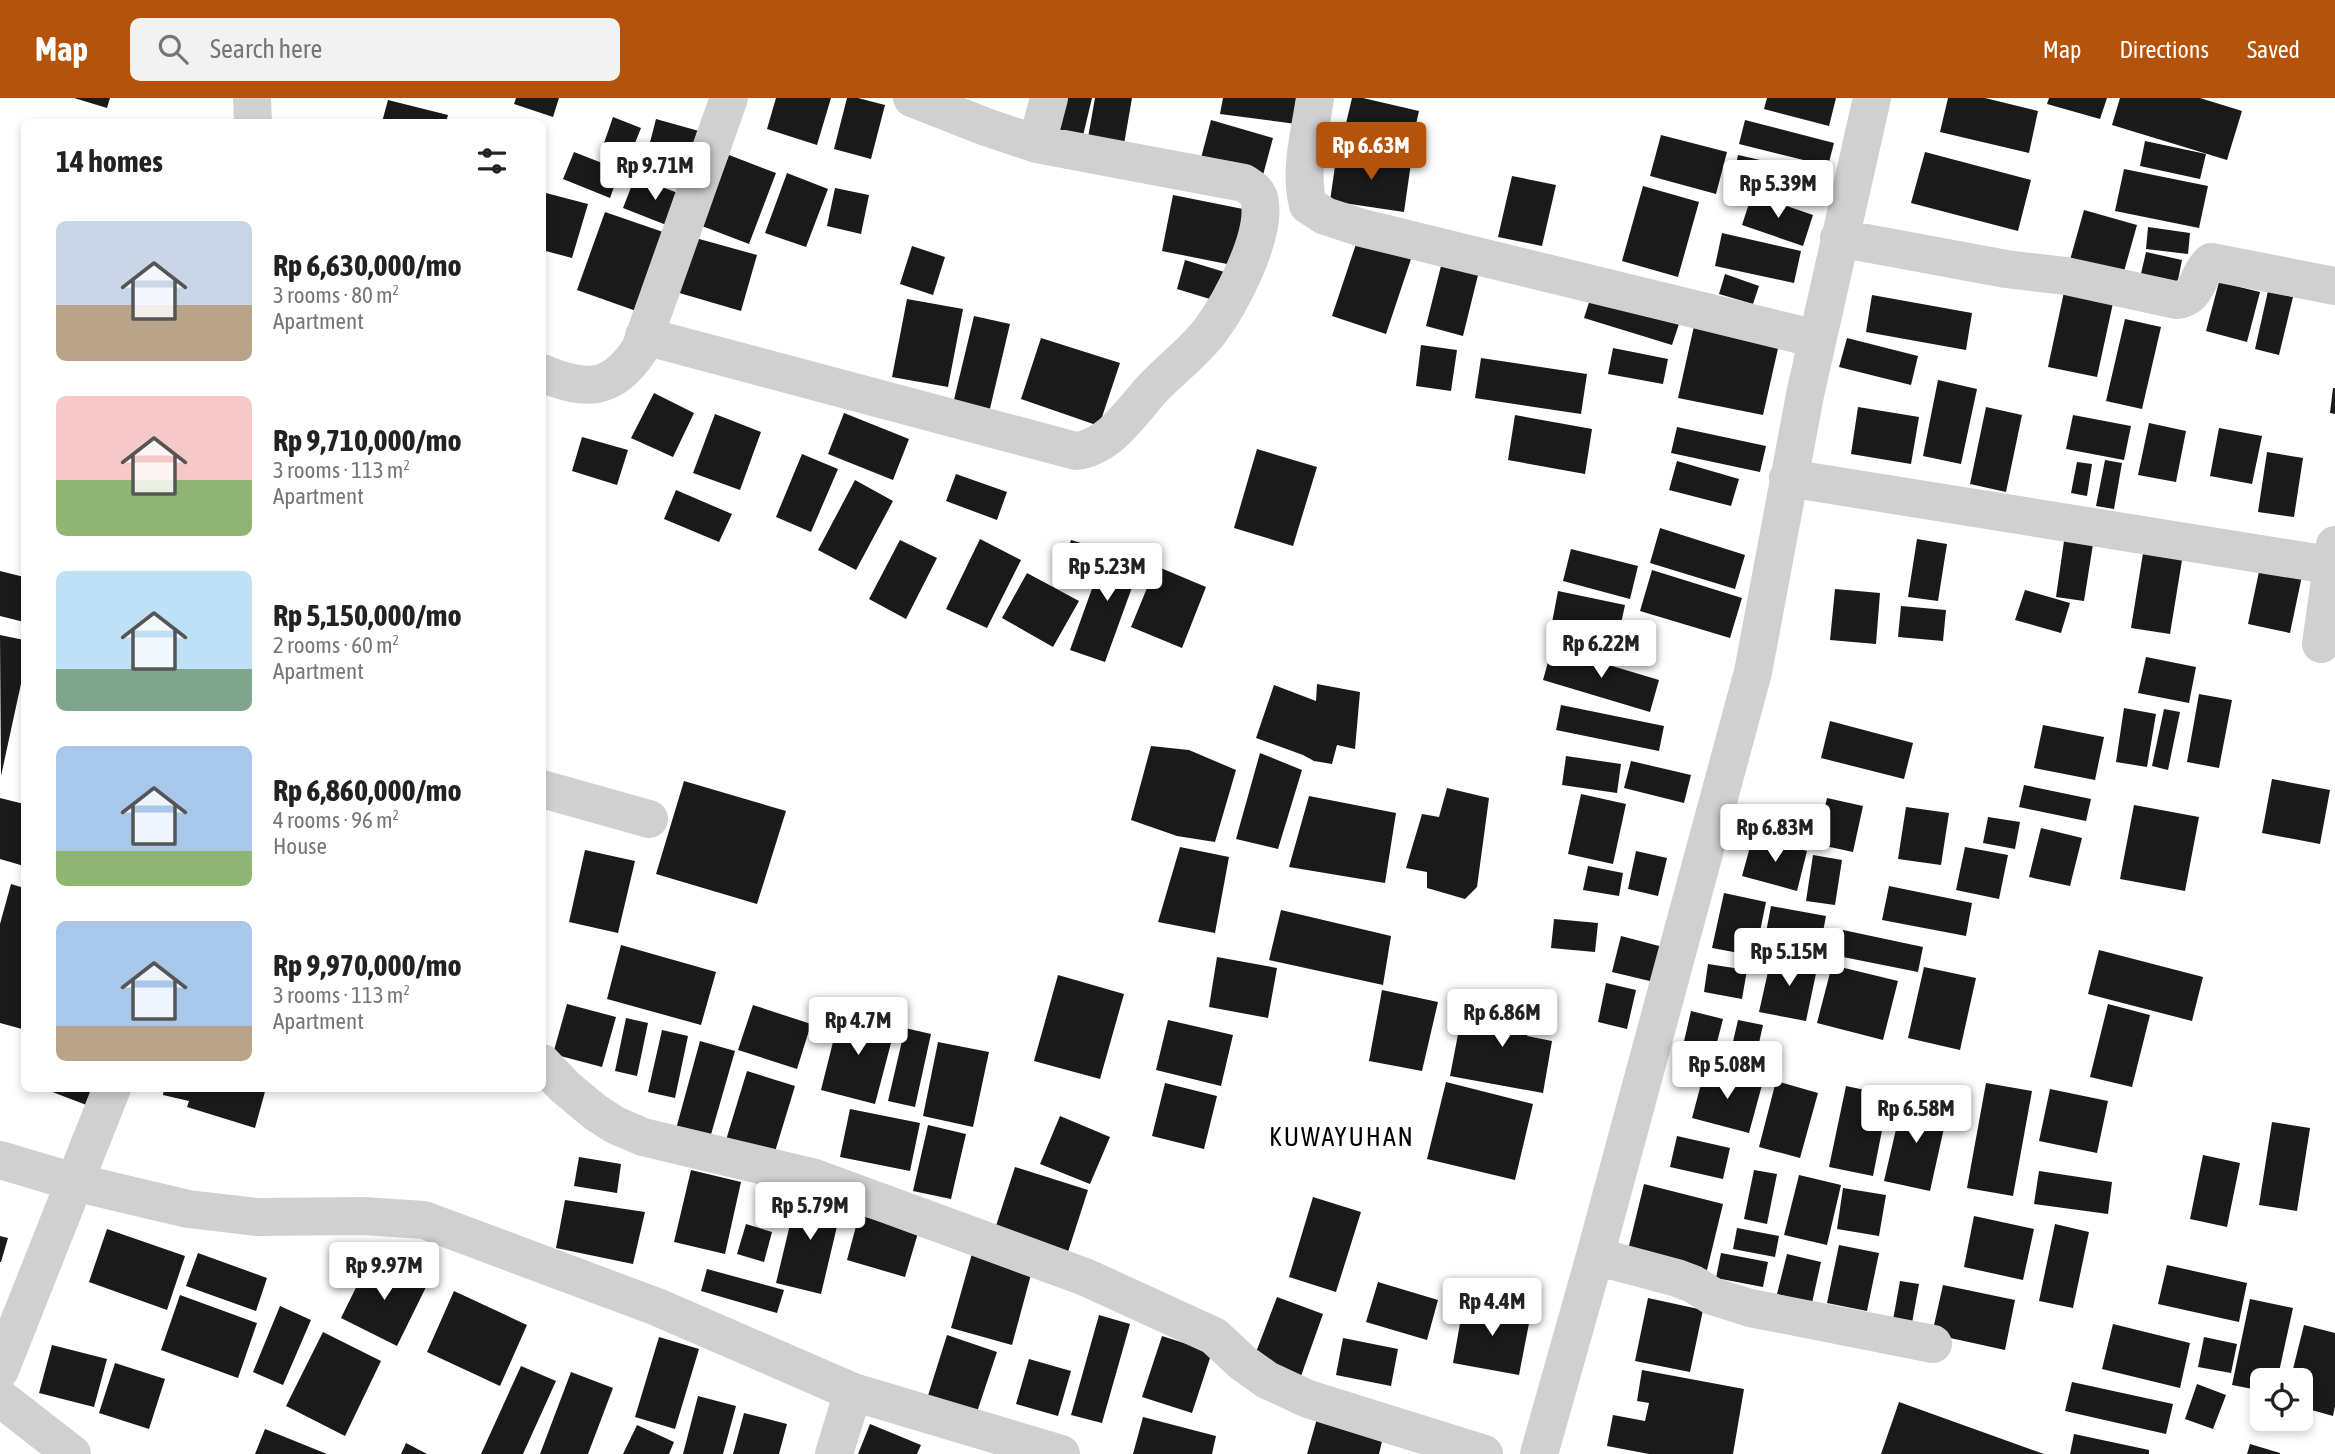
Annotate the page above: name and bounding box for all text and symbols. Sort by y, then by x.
search box [130,18,620,81]
text: Map [35,30,88,68]
icon: search [154,30,192,68]
text: Search here [210,34,322,64]
text: Map [2043,36,2081,63]
text: Directions [2119,36,2209,63]
text: Saved [2247,36,2300,63]
pin: Rp 6.63M [1299,122,1443,182]
text: Rp 6.63M [1332,132,1410,158]
icon: filters [473,142,511,180]
pin: Rp 9.71M [583,142,727,202]
text: 14 homes [56,144,163,178]
text: Rp 9.71M [616,152,694,178]
pin: Rp 5.39M [1706,160,1850,220]
text: Rp 5.39M [1739,170,1817,196]
text: Rp 6,630,000/mo [273,248,462,282]
icon: home [112,249,196,333]
text: 3 rooms · 80 m² [273,282,399,308]
text: Apartment [273,308,364,334]
text: Rp 9,710,000/mo [273,423,462,457]
icon: home [112,424,196,508]
text: 3 rooms · 113 m² [273,457,410,483]
text: Apartment [273,483,364,509]
pin: Rp 5.23M [1035,544,1179,603]
text: Rp 5.23M [1068,553,1146,579]
text: Rp 5,150,000/mo [273,598,462,632]
icon: home [112,599,196,683]
pin: Rp 6.22M [1529,620,1673,680]
text: Rp 6.22M [1562,630,1640,656]
text: 2 rooms · 60 m² [273,632,399,658]
text: Apartment [273,658,364,684]
text: Rp 6,860,000/mo [273,773,462,807]
icon: home [112,774,196,858]
pin: Rp 6.83M [1703,804,1847,864]
text: 4 rooms · 96 m² [273,807,399,833]
text: Rp 6.83M [1736,814,1814,840]
text: House [273,833,327,859]
pin: Rp 5.15M [1717,928,1861,988]
text: Rp 5.15M [1750,938,1828,964]
text: Rp 9,970,000/mo [273,948,462,982]
icon: home [112,949,196,1033]
text: 3 rooms · 113 m² [273,982,410,1008]
pin: Rp 6.86M [1430,990,1574,1049]
pin: Rp 4.7M [793,998,923,1057]
text: Rp 6.86M [1463,999,1541,1025]
text: Rp 4.7M [825,1007,891,1033]
text: Apartment [273,1008,364,1034]
pin: Rp 5.08M [1655,1042,1799,1101]
text: Rp 5.08M [1688,1051,1766,1077]
pin: Rp 6.58M [1844,1086,1988,1145]
text: Rp 6.58M [1877,1095,1955,1121]
district label: KUWAYUHAN [1269,1122,1415,1152]
pin: Rp 5.79M [738,1182,882,1242]
text: Rp 5.79M [771,1192,849,1218]
pin: Rp 9.97M [312,1242,456,1302]
text: Rp 9.97M [345,1252,423,1278]
pin: Rp 4.4M [1427,1278,1557,1338]
text: Rp 4.4M [1459,1288,1525,1314]
map controls [2250,1368,2313,1431]
button: locate [2250,1368,2313,1431]

